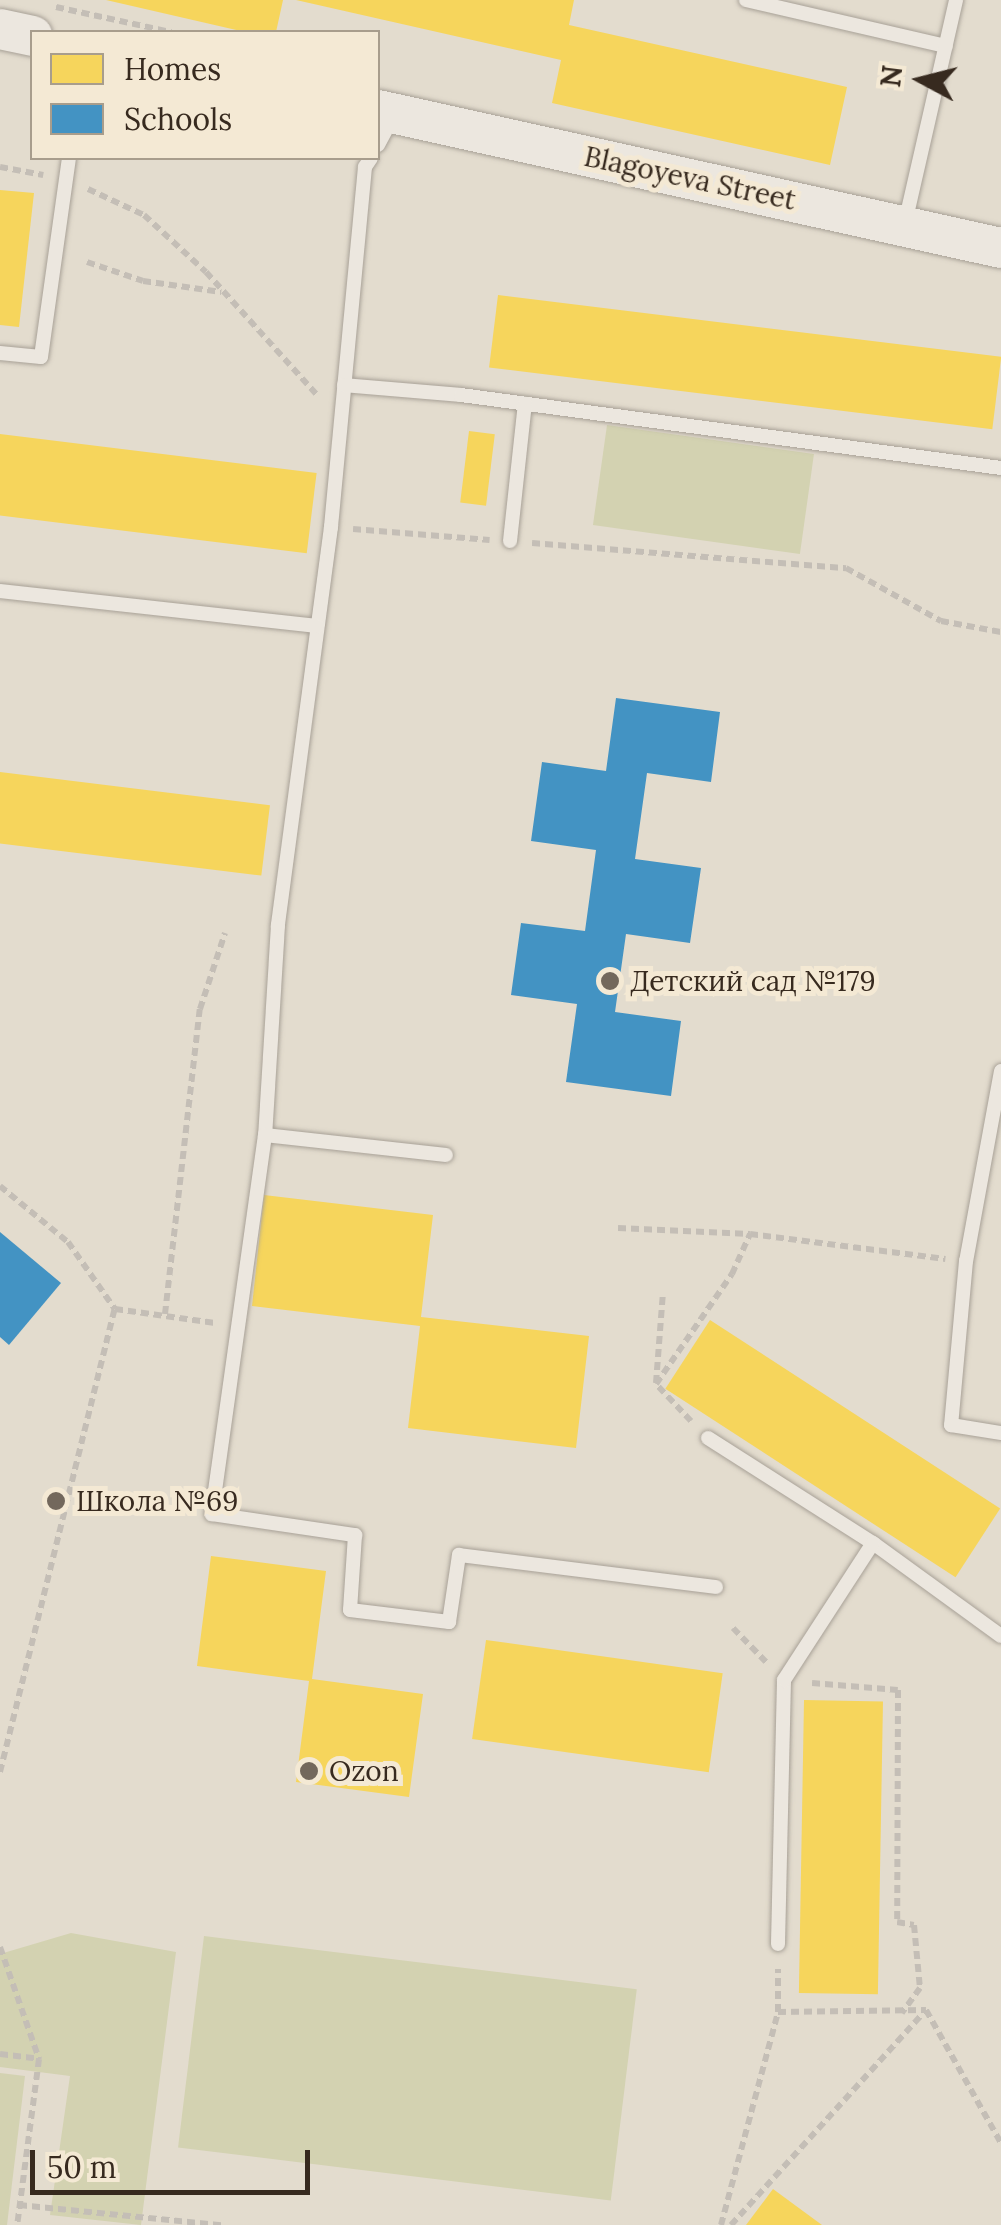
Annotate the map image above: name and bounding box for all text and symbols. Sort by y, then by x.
legend [30,30,380,160]
north arrow [871,30,971,130]
text: Homes [124,50,221,88]
text: N [872,63,910,89]
text: Schools [124,100,232,138]
street label: Blagoyeva Street [581,139,799,217]
place label: Детский сад №179 [630,964,876,998]
marker: Детский сад №179 [599,970,621,992]
place label: Школа №69 [76,1484,238,1518]
marker: Школа №69 [45,1490,67,1512]
place label: Ozon [329,1754,399,1788]
marker: Ozon [298,1760,320,1782]
scale bar [35,2130,315,2192]
text: 50 m [47,2148,117,2186]

